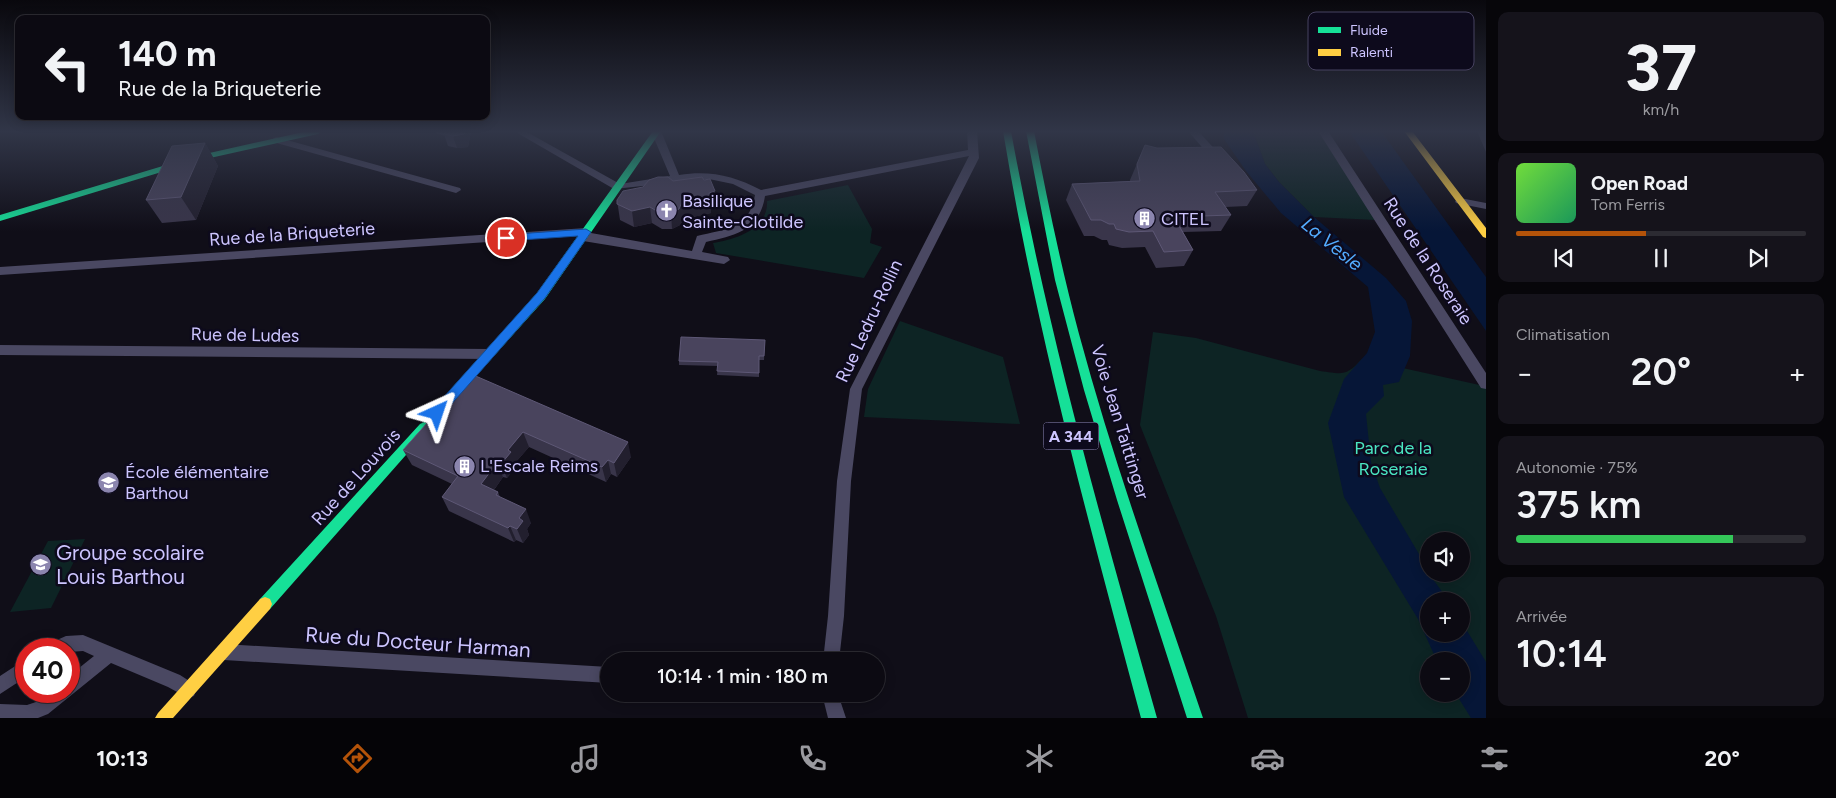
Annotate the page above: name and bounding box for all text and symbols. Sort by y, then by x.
legend [1308,12,1474,70]
text: Fluide [1350,22,1388,39]
text: 37 [1625,28,1697,106]
text: 140 m [118,33,216,75]
icon: left [35,35,100,100]
text: Ralenti [1350,44,1393,61]
text: Rue de la Briqueterie [118,75,321,102]
text: km/h [1643,100,1679,119]
text: Open Road [1591,172,1688,195]
place label: Basilique Sainte-Clotilde [682,190,803,233]
street label: Rue de la Roseraie [1379,193,1477,329]
text: Tom Ferris [1591,195,1665,214]
church icon: Basilique Sainte-Clotilde [654,199,678,223]
building icon: CITEL [1133,207,1157,231]
place label: CITEL [1161,208,1209,230]
water label: La Vesle [1297,212,1368,276]
street label: Rue de la Briqueterie [208,217,376,251]
pin [485,217,527,259]
icon: arrive [492,224,520,252]
icon: previous [1550,244,1578,272]
icon: pause [1647,244,1675,272]
icon: next [1744,244,1772,272]
street label: Rue Ledru-Rollin [831,256,907,386]
street label: Rue de Ludes [191,323,299,347]
text: Climatisation [1516,325,1610,344]
street label: Voie Jean Taittinger [1086,342,1154,502]
text: 20° [1631,349,1691,395]
text: − [1516,356,1533,390]
text: + [1789,356,1806,390]
position arrow [410,386,462,438]
road number: A 344 [1044,422,1098,450]
street label: Rue de Louvois [307,424,405,530]
park label: Parc de la Roseraie [1354,437,1432,480]
building icon: L'Escale Reims [452,454,476,478]
place label: L'Escale Reims [480,455,598,477]
text: Autonomie · 75% [1516,458,1638,477]
place label: École élémentaire Barthou [125,461,269,504]
school or university icon: École élémentaire Barthou [97,470,121,494]
text: 375 km [1516,482,1641,528]
map controls [1420,532,1470,702]
button: sound [1420,532,1470,582]
place label: Groupe scolaire Louis Barthou [56,540,204,589]
school or university icon: Groupe scolaire Louis Barthou [28,552,52,576]
button: + [1420,592,1470,642]
text: Arrivée [1516,607,1567,626]
street label: Rue du Docteur Harman [304,622,532,662]
text: 10:14 [1516,631,1607,677]
speed limit sign: 40 [15,638,80,703]
button: − [1420,652,1470,702]
text: 10:14 · 1 min · 180 m [657,665,828,688]
icon: directions [340,741,375,776]
icon: music [568,741,603,776]
icon: phone [795,741,830,776]
icon: climate [1022,741,1057,776]
icon: car [1250,741,1285,776]
icon: filters [1477,741,1512,776]
text: 10:13 [96,745,148,772]
text: 20° [1705,745,1740,772]

